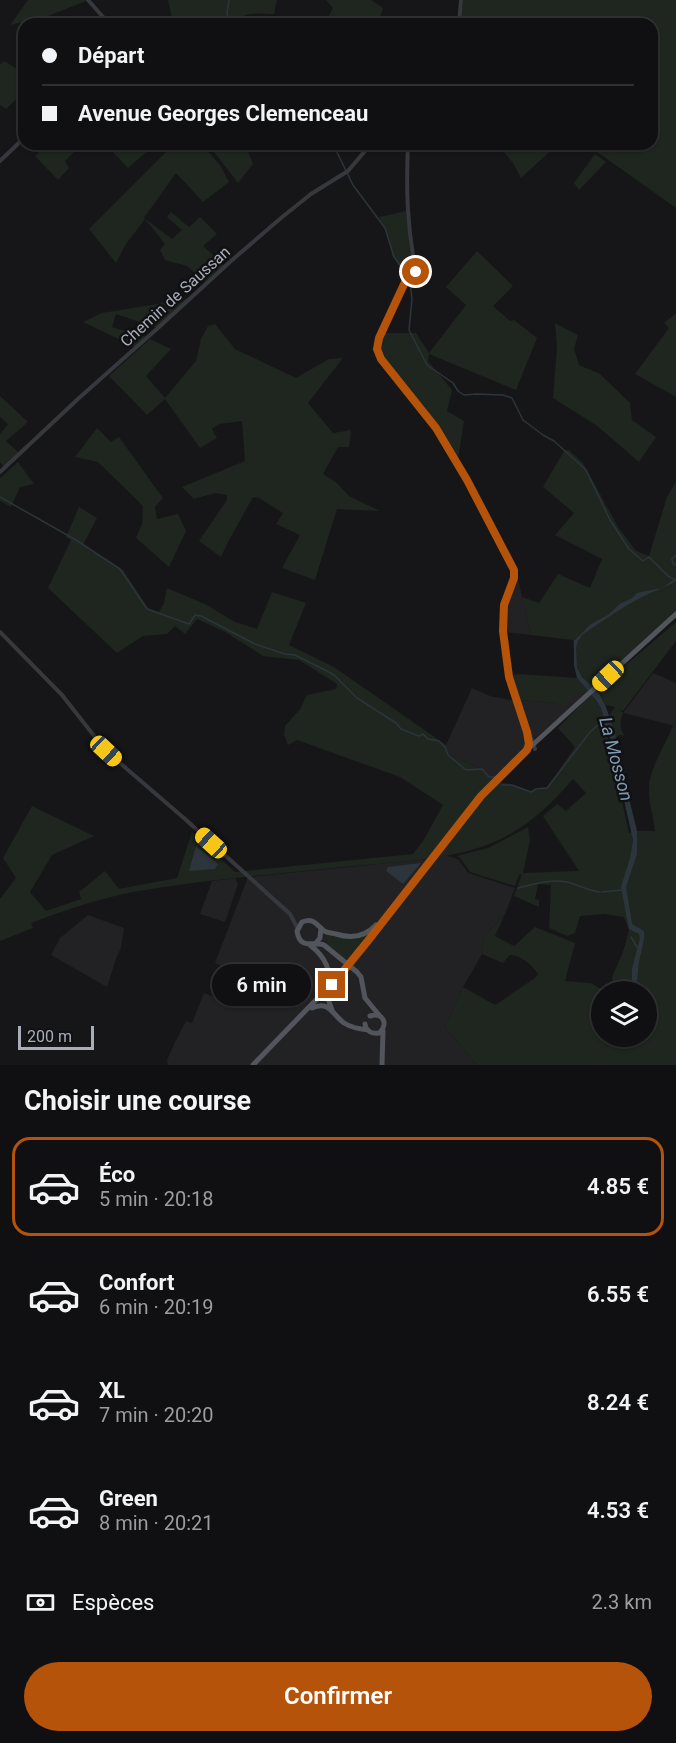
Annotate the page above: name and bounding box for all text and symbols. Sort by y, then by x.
text: Départ [78,43,144,68]
text: Avenue Georges Clemenceau [78,101,368,126]
street label: Chemin de Saussan [117,242,234,351]
route start [402,258,429,285]
car [589,657,627,695]
water label: La Mosson [595,715,638,803]
car [87,732,125,770]
car [192,824,230,862]
callout: 6 min [212,964,311,1006]
route end [318,971,345,998]
text: 6 min [236,973,287,997]
map controls [591,981,657,1047]
button: layers [591,981,657,1047]
scale bar [18,1023,94,1050]
text: 200 m [27,1027,72,1046]
text: Choisir une course [24,1085,251,1117]
icon: car [27,1160,81,1214]
text: Éco [99,1162,135,1187]
text: 4.85 € [587,1174,649,1199]
text: 5 min · 20:18 [99,1187,214,1211]
icon: car [27,1268,81,1322]
text: Confort [99,1270,174,1295]
text: 6.55 € [587,1282,649,1307]
text: 6 min · 20:19 [99,1295,214,1319]
icon: car [27,1376,81,1430]
text: XL [99,1378,125,1403]
text: 8.24 € [587,1390,649,1415]
text: 7 min · 20:20 [99,1403,214,1427]
icon: car [27,1484,81,1538]
text: Green [99,1486,158,1511]
text: 4.53 € [587,1498,649,1523]
text: 8 min · 20:21 [99,1511,214,1535]
icon: cash [24,1586,57,1619]
text: Espèces [72,1590,154,1615]
text: 2.3 km [592,1590,652,1614]
button: Confirmer [24,1662,652,1731]

